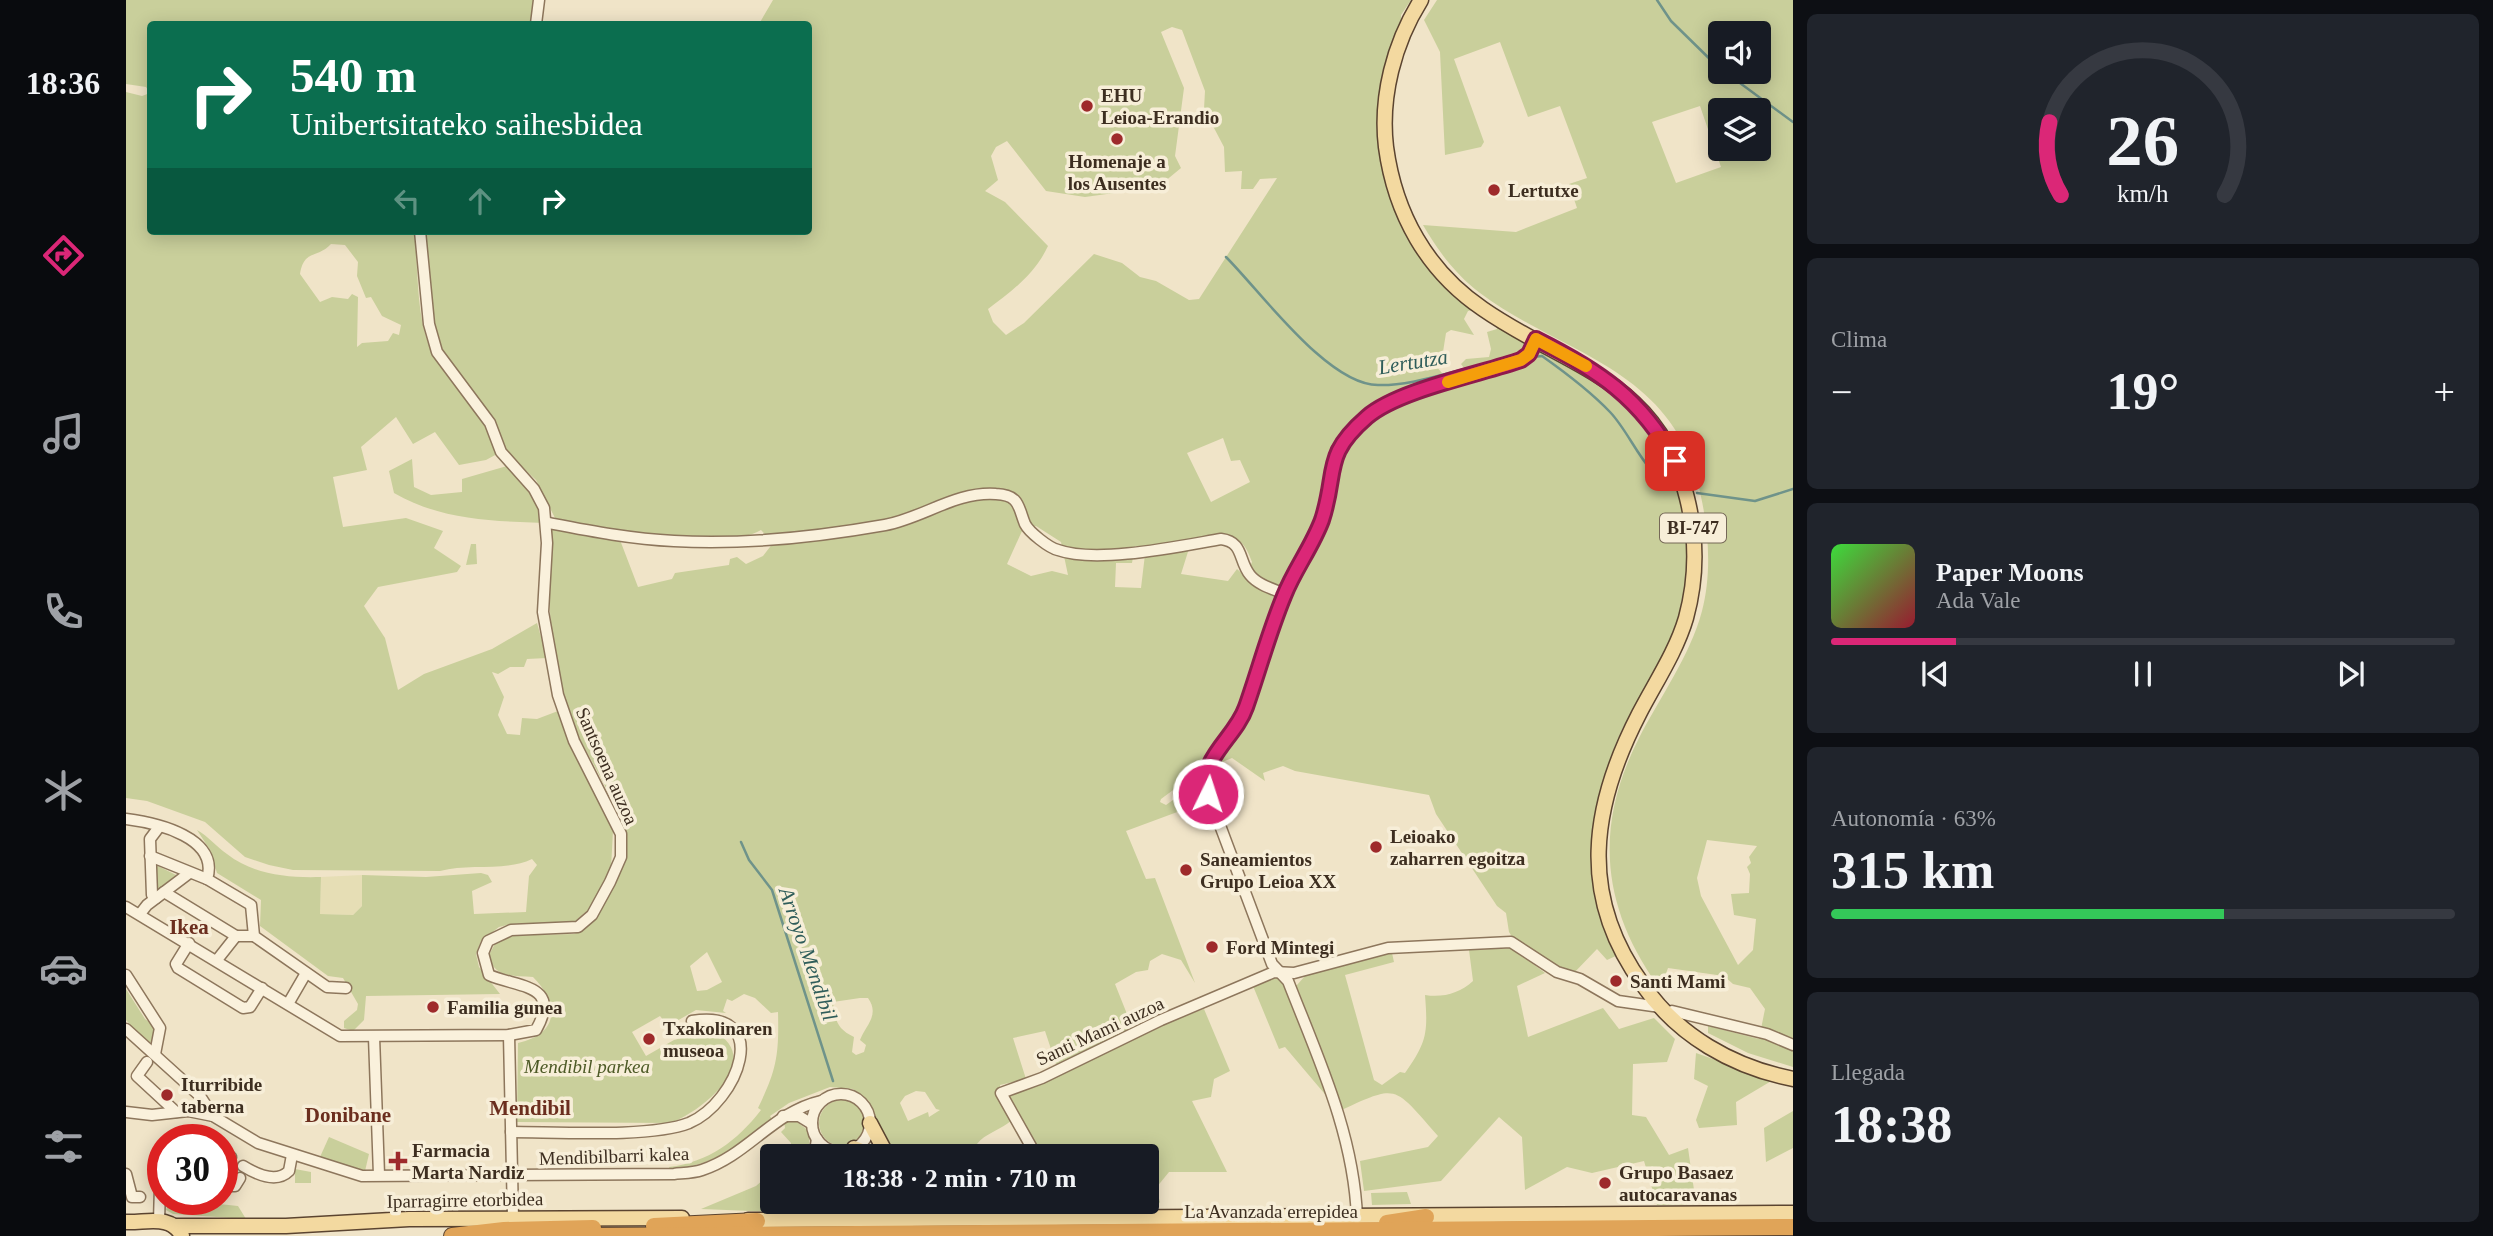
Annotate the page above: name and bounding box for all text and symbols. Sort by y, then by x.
map controls [1708,21,1771,161]
button: sound [1708,21,1771,84]
text: 540 m [290,48,417,103]
icon: right [175,49,266,140]
text: 18:36 [26,65,100,101]
place label: EHU Leioa-Erandio [1101,85,1219,128]
marker: EHU Leioa-Erandio [1079,98,1095,114]
button: layers [1708,98,1771,161]
text: 26 [2107,101,2179,182]
text: Unibertsitateko saihesbidea [290,106,643,142]
marker: Homenaje a los Ausentes [1109,131,1125,147]
place label: Homenaje a los Ausentes [1068,151,1166,194]
place label: Lertutxe [1508,180,1579,201]
text: km/h [2117,180,2169,207]
icon: left [388,182,426,220]
icon: ahead [461,182,499,220]
icon: right [534,182,572,220]
marker: Lertutxe [1486,182,1502,198]
icon: directions [39,231,88,280]
text: Clima [1831,327,1887,352]
water label: Lertutza [1376,345,1449,379]
text: 19° [2107,363,2179,420]
text: − [1831,371,1852,413]
text: + [2434,371,2455,413]
icon: music [39,409,88,458]
pin [1645,431,1705,491]
icon: arrive [1656,442,1694,480]
road number: BI-747 [1660,514,1726,542]
text: Paper Moons [1936,558,2084,587]
icon: phone [39,587,88,636]
text: Ada Vale [1936,588,2021,613]
icon: previous [1916,655,1954,693]
icon: pause [2124,655,2162,693]
icon: next [2332,655,2370,693]
street label: Santsoena auzoa [572,704,642,828]
position arrow [1171,757,1245,831]
icon: climate [39,766,88,815]
text: Autonomía · 63% [1831,806,1996,831]
place label: Leioako zaharren egoitza [1390,826,1526,869]
marker: Leioako zaharren egoitza [1368,839,1384,855]
text: 315 km [1831,842,1994,899]
place label: Saneamientos Grupo Leioa XX [1200,849,1336,892]
marker: Saneamientos Grupo Leioa XX [1178,862,1194,878]
water label: Arroyo Mendibil [773,882,842,1024]
district label: Ikea [169,915,209,939]
place label: Ford Mintegi [1226,937,1334,958]
marker: Ford Mintegi [1204,939,1220,955]
icon: car [39,944,88,993]
place label: Santi Mami [1630,971,1726,992]
marker: Santi Mami [1608,973,1624,989]
street label: Santi Mami auzoa [1033,992,1168,1070]
place label: Familia gunea [447,997,563,1018]
marker: Familia gunea [425,999,441,1015]
place label: Txakolinaren museoa [663,1018,773,1061]
marker: Txakolinaren museoa [641,1031,657,1047]
park label: Mendibil parkea [523,1056,650,1077]
text: Llegada [1831,1060,1905,1085]
place label: Iturribide taberna [181,1074,262,1117]
marker: Iturribide taberna [159,1087,175,1103]
district label: Mendibil [489,1096,571,1120]
text: 18:38 [1831,1096,1952,1153]
district label: Donibane [305,1103,391,1127]
icon: filters [39,1122,88,1171]
speed limit sign: 30 [147,1124,238,1215]
place label: Farmacia Marta Nardiz [412,1140,525,1183]
street label: Mendibilbarri kalea [538,1143,690,1169]
marker: Farmacia Marta Nardiz [390,1153,406,1169]
place label: Grupo Basaez autocaravanas [1619,1162,1737,1205]
text: 18:38 · 2 min · 710 m [843,1164,1077,1193]
marker: Grupo Basaez autocaravanas [1597,1175,1613,1191]
street label: Iparragirre etorbidea [387,1188,544,1212]
street label: La Avanzada errepidea [1184,1201,1358,1222]

